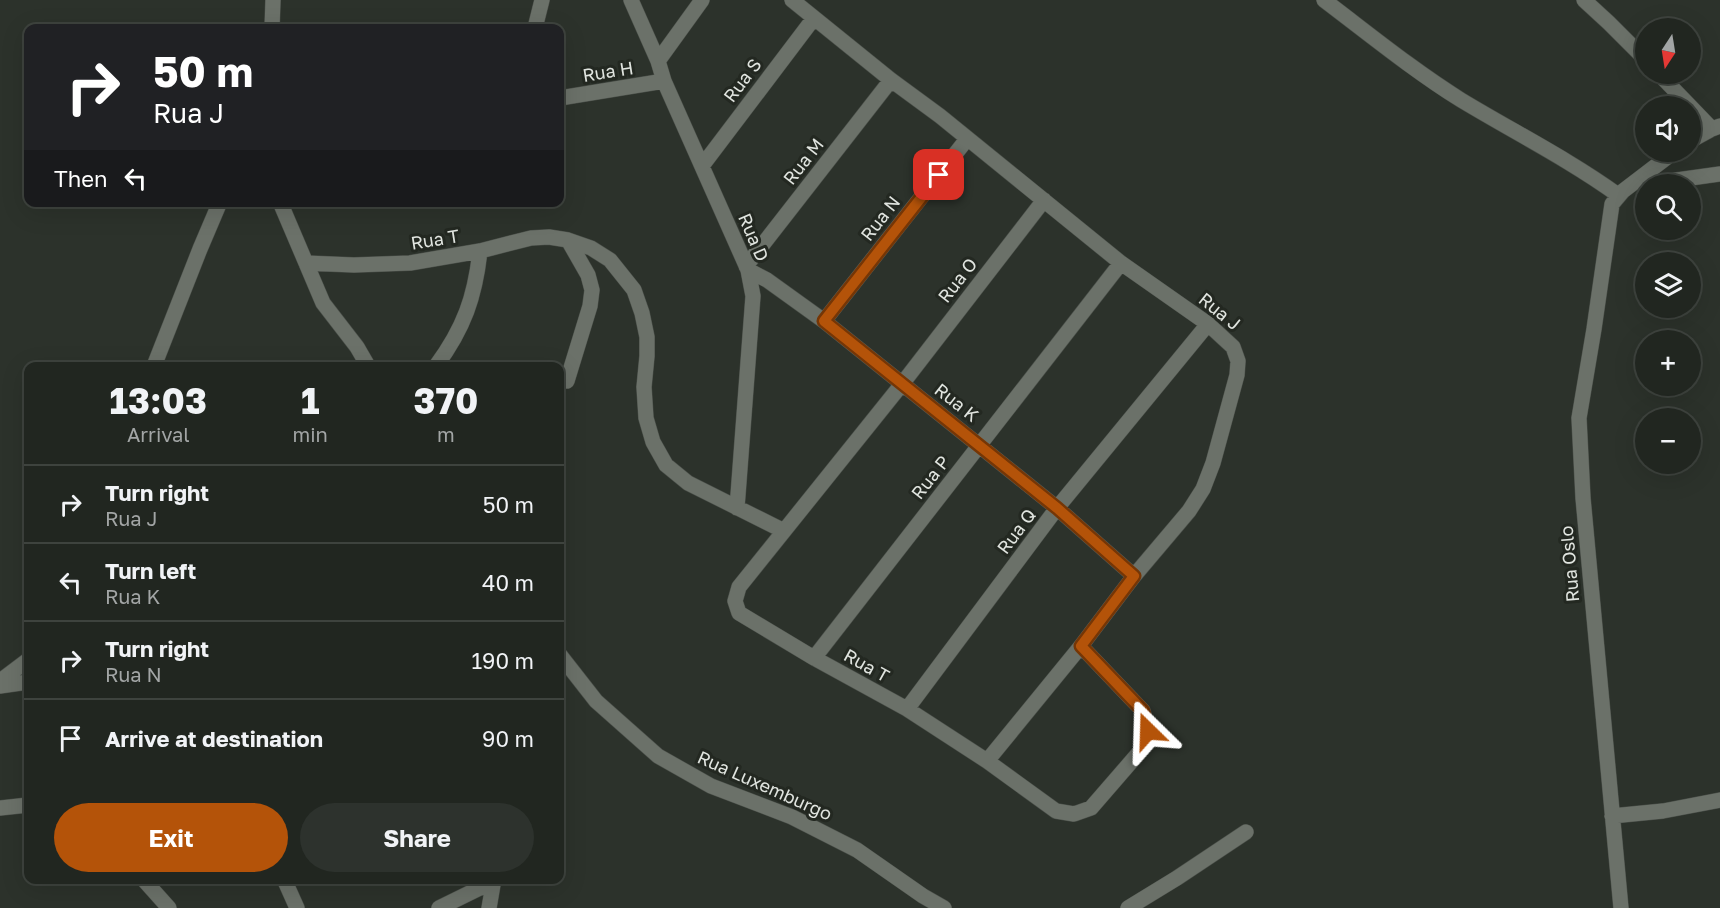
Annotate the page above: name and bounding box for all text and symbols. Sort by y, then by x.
north arrow [1635,18,1701,84]
map controls [1635,18,1701,474]
text: 50 m [153,46,253,96]
icon: right [54,48,132,126]
street label: Rua S [718,54,766,106]
street label: Rua H [581,56,635,86]
button: sound [1635,96,1701,162]
text: Rua J [153,97,224,129]
street label: Rua M [778,133,828,189]
pin [913,149,964,200]
icon: arrive [922,158,955,191]
icon: left [119,162,152,195]
text: Then [54,165,107,192]
button: search [1635,174,1701,240]
street label: Rua N [856,191,904,245]
street label: Rua D [734,210,774,264]
street label: Rua T [409,224,461,254]
button: layers [1635,252,1701,318]
street label: Rua O [933,253,981,307]
street label: Rua J [1195,288,1245,334]
button: + [1635,330,1701,396]
street label: Rua K [931,378,983,426]
text: 13:03 [110,379,207,422]
text: 1 [301,379,319,422]
text: 370 [413,379,478,422]
button: − [1635,408,1701,474]
text: Arrival [127,422,190,446]
text: min [293,422,328,446]
text: m [437,422,455,446]
street label: Rua P [906,451,954,503]
text: Turn right [105,479,209,506]
icon: right [54,488,87,521]
text: 50 m [483,491,534,518]
street label: Rua Q [992,504,1040,558]
text: Rua J [105,506,158,530]
street label: Rua Oslo [1555,525,1583,603]
text: Turn left [105,557,196,584]
icon: left [54,566,87,599]
text: 40 m [482,569,534,596]
text: Rua K [105,584,160,608]
text: Turn right [105,635,209,662]
icon: right [54,644,87,677]
street label: Rua T [840,644,894,686]
text: 190 m [471,647,534,674]
text: Rua N [105,662,162,686]
position arrow [1116,699,1180,763]
icon: arrive [54,722,87,755]
text: Arrive at destination [105,725,323,752]
text: 90 m [482,725,534,752]
street label: Rua Luxemburgo [694,746,836,824]
button: Exit [54,803,288,872]
button: Share [300,803,534,872]

